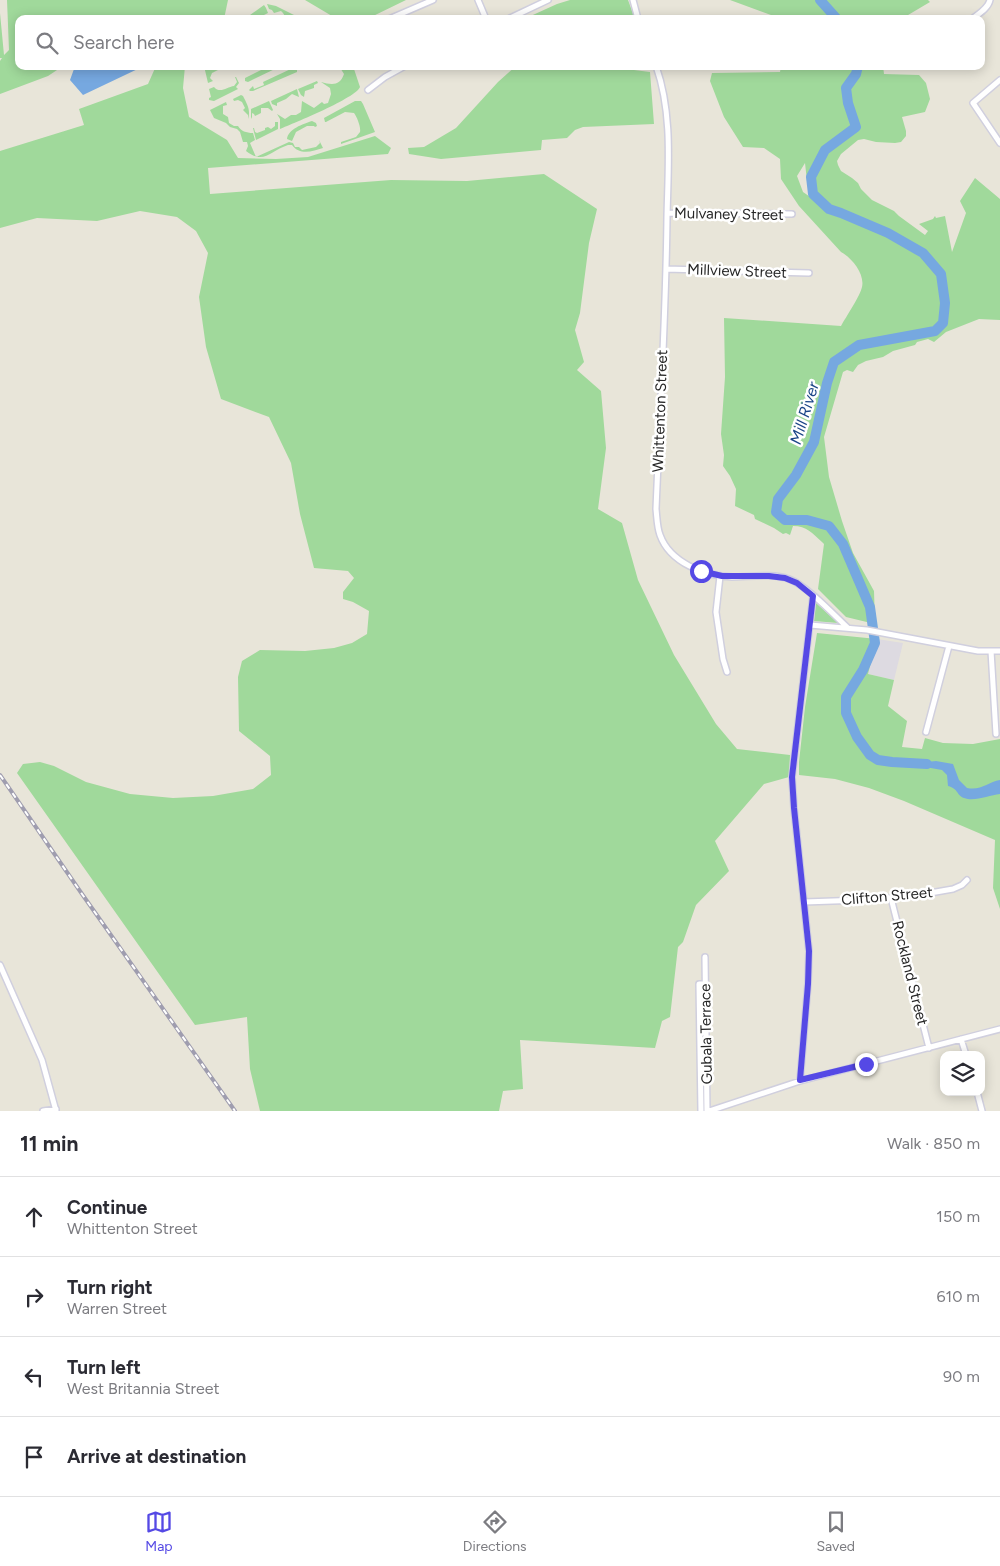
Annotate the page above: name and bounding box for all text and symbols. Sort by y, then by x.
search box [15,15,985,70]
icon: search [33,29,61,57]
text: Search here [73,31,175,54]
street label: Mulvaney Street [674,204,784,224]
street label: Millview Street [687,260,787,282]
street label: Whittenton Street [649,349,671,473]
water label: Mill River [786,379,823,447]
route start [690,560,713,583]
street label: Clifton Street [841,883,934,909]
street label: Rockland Street [888,919,932,1028]
street label: Gubala Terrace [696,984,716,1084]
map controls [940,1051,985,1096]
button: layers [940,1051,985,1096]
route end [855,1053,878,1076]
text: 11 min [20,1131,78,1156]
text: Walk · 850 m [887,1134,980,1153]
text: Continue [67,1196,147,1219]
icon: ahead [20,1203,48,1231]
text: 150 m [936,1207,980,1226]
text: Whittenton Street [67,1219,198,1238]
text: Turn right [67,1276,153,1299]
icon: right [20,1283,48,1311]
text: 610 m [937,1287,980,1306]
text: Warren Street [67,1299,167,1318]
text: Turn left [67,1356,141,1379]
icon: left [20,1363,48,1391]
text: 90 m [943,1367,980,1386]
text: West Britannia Street [67,1379,219,1398]
icon: arrive [20,1443,48,1471]
text: Arrive at destination [67,1445,246,1468]
tab: Map [145,1508,173,1555]
tab: Directions [463,1508,527,1555]
tab: Saved [816,1508,855,1555]

